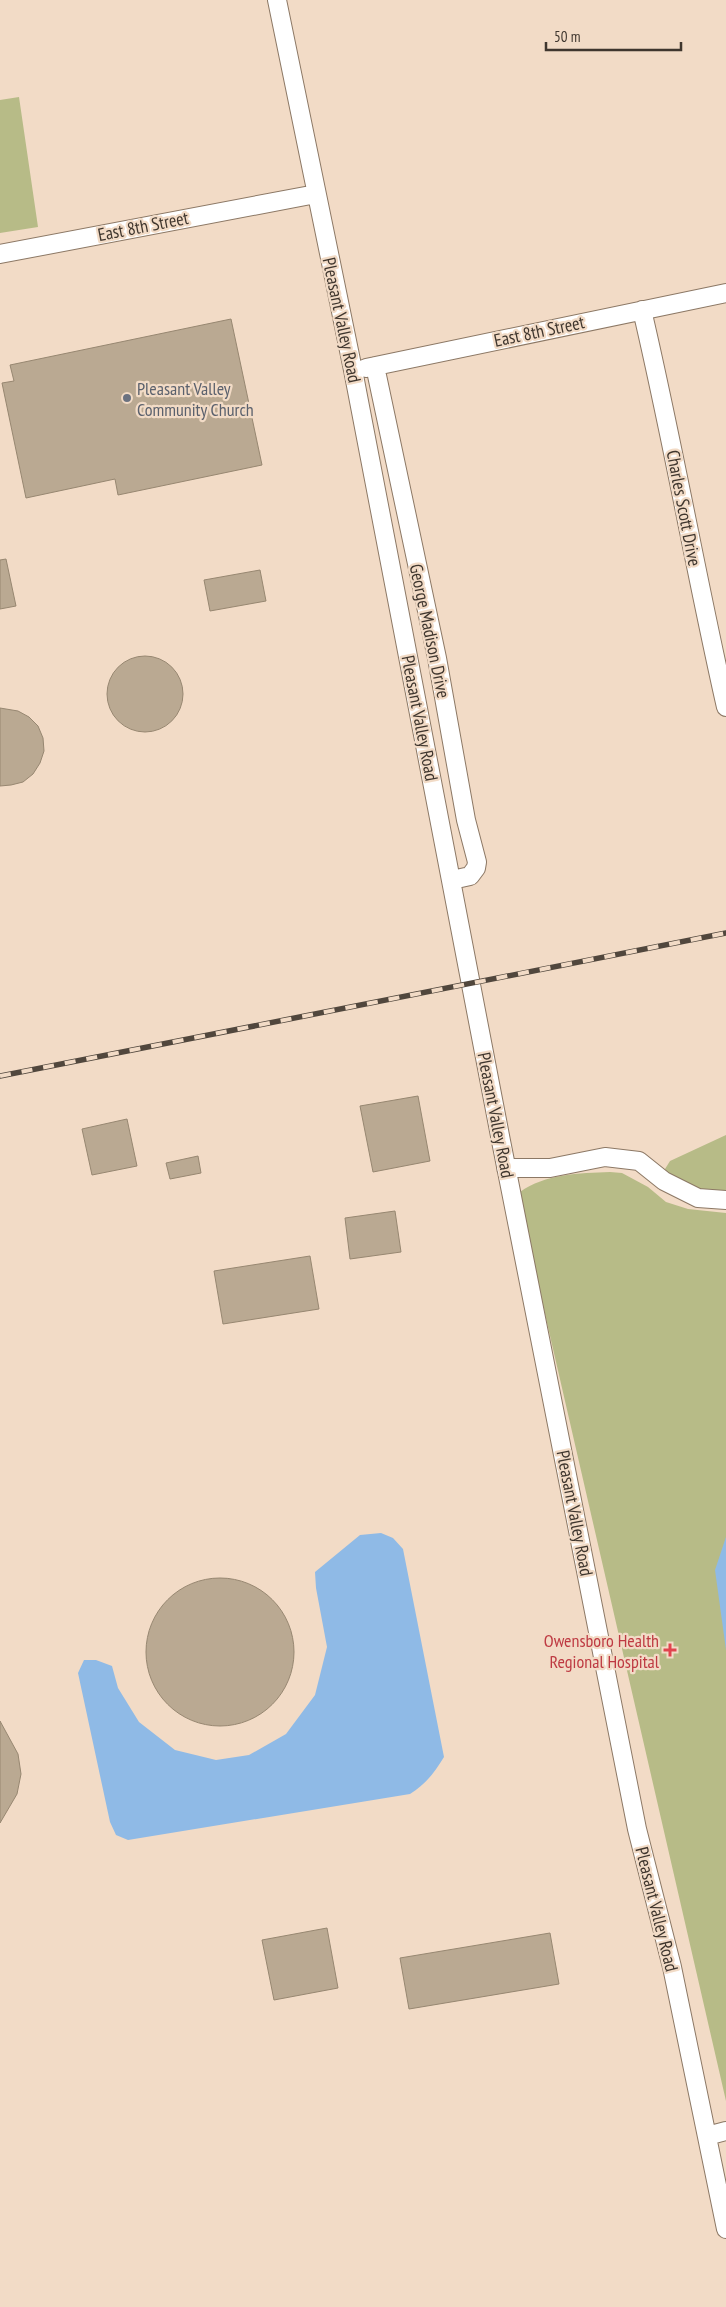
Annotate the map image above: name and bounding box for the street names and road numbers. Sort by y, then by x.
street label: East 8th Street [96,206,190,246]
street label: Pleasant Valley Road [317,255,367,385]
street label: East 8th Street [492,310,586,352]
street label: Charles Scott Drive [661,448,707,568]
street label: George Madison Drive [405,562,455,700]
street label: Pleasant Valley Road [397,653,443,783]
street label: Pleasant Valley Road [473,1050,519,1180]
street label: Pleasant Valley Road [552,1448,598,1578]
street label: Pleasant Valley Road [630,1844,684,1974]

